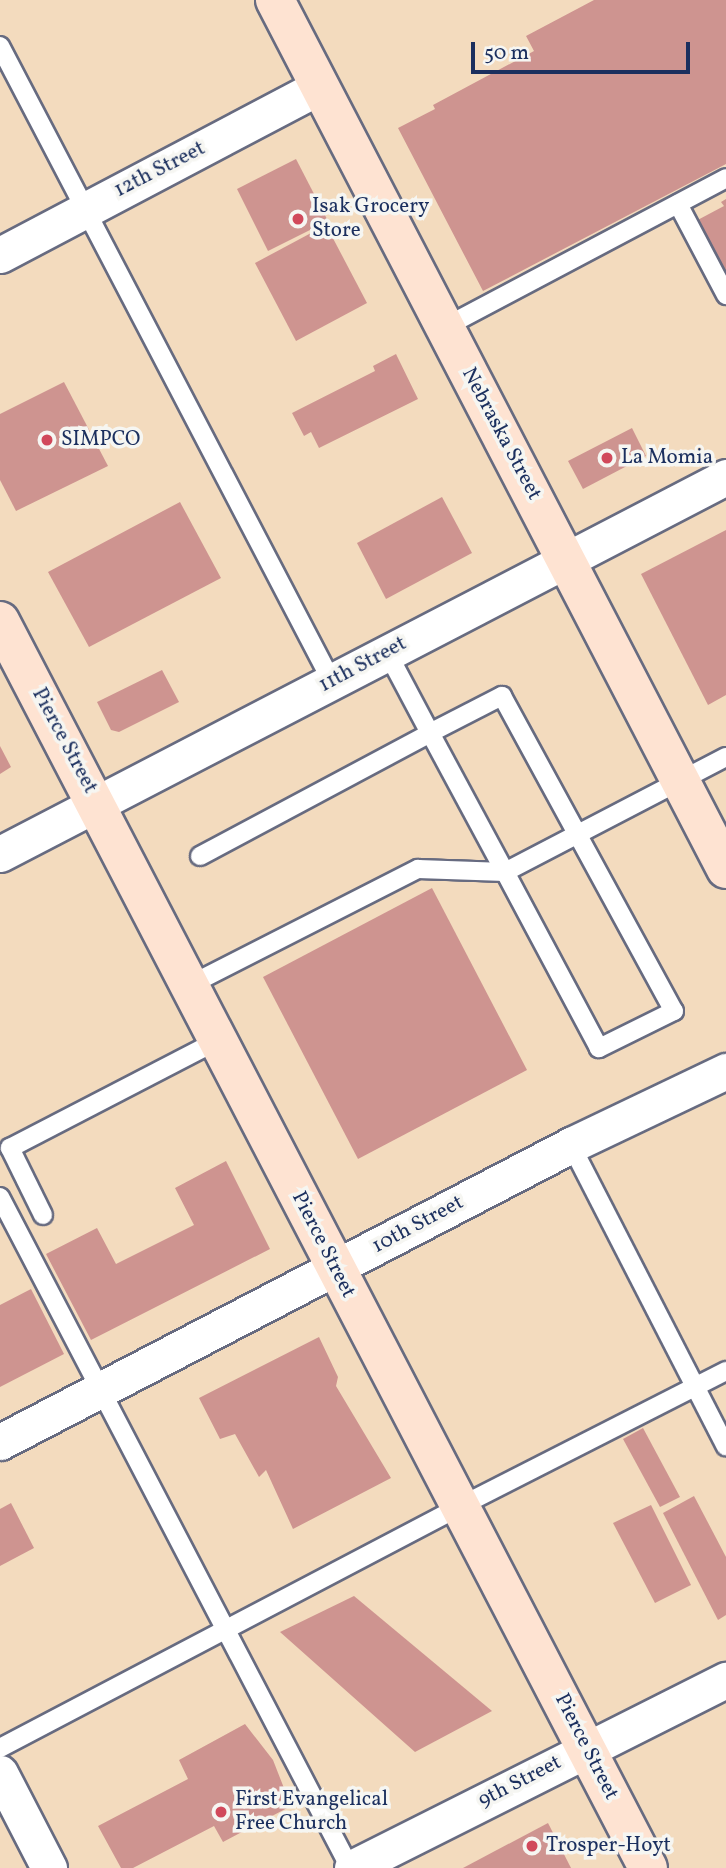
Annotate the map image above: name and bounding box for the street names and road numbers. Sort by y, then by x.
street label: 12th Street [110,136,210,204]
street label: Nebraska Street [456,363,546,505]
street label: 11th Street [315,631,411,699]
street label: Pierce Street [26,684,102,798]
street label: Pierce Street [285,1188,361,1302]
street label: 10th Street [368,1190,468,1260]
street label: Pierce Street [548,1690,624,1804]
street label: 9th Street [474,1750,566,1814]

